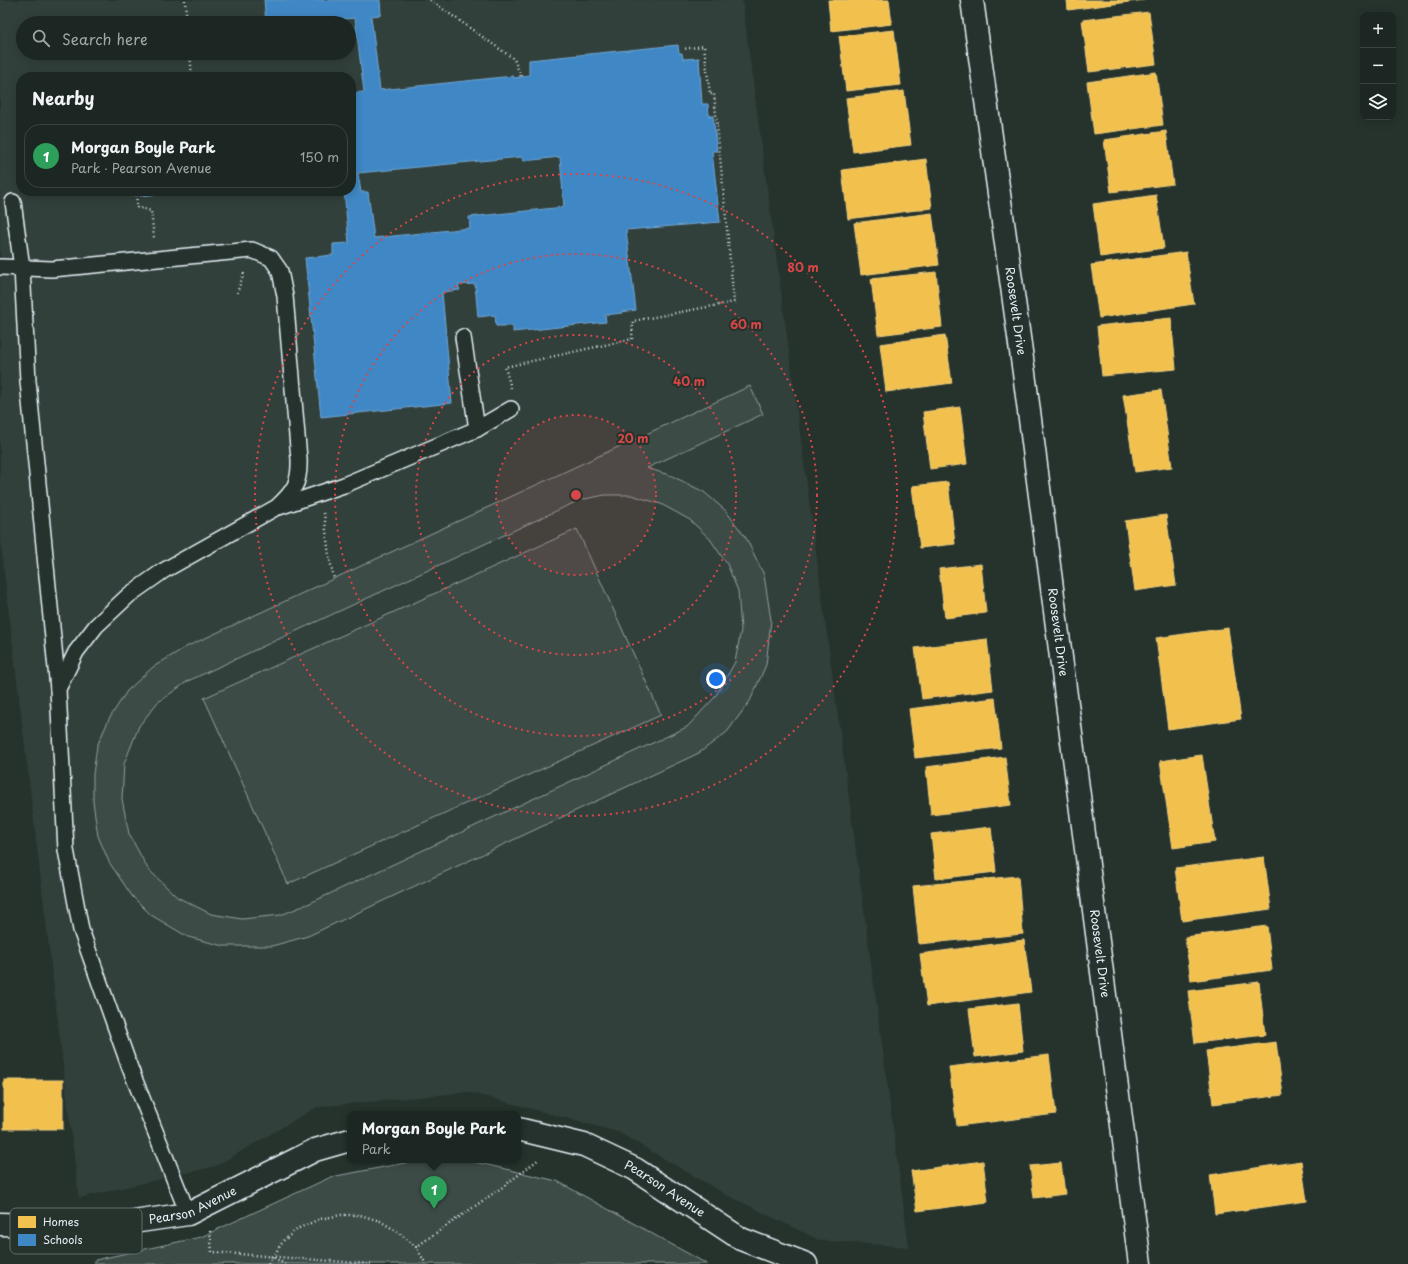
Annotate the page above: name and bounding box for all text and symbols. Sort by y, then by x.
map controls [1360,12,1396,120]
button: + [1360,12,1396,48]
search box [16,16,356,60]
icon: search [30,27,52,49]
text: Search here [62,27,148,50]
button: − [1360,48,1396,84]
button: layers [1360,84,1396,120]
text: Nearby [32,85,94,111]
text: Morgan Boyle Park [71,135,216,158]
text: 1 [43,147,49,166]
text: 150 m [300,147,339,166]
text: Park · Pearson Avenue [71,158,212,177]
text: 80 m [787,258,819,276]
street label: Roosevelt Drive [1001,266,1031,356]
text: 60 m [730,315,762,333]
text: 40 m [673,372,705,390]
text: 20 m [617,429,649,447]
centre of rings [569,488,583,502]
street label: Roosevelt Drive [1044,587,1073,677]
your location [706,669,726,689]
street label: Roosevelt Drive [1086,908,1115,999]
popup [347,1111,521,1163]
text: Morgan Boyle Park [362,1116,506,1139]
text: Park [362,1139,391,1158]
street label: Pearson Avenue [622,1155,709,1221]
pin: 1 [421,1176,447,1209]
street label: Pearson Avenue [148,1181,239,1228]
legend [10,1208,142,1254]
text: Homes [43,1213,79,1230]
text: Schools [43,1231,83,1248]

